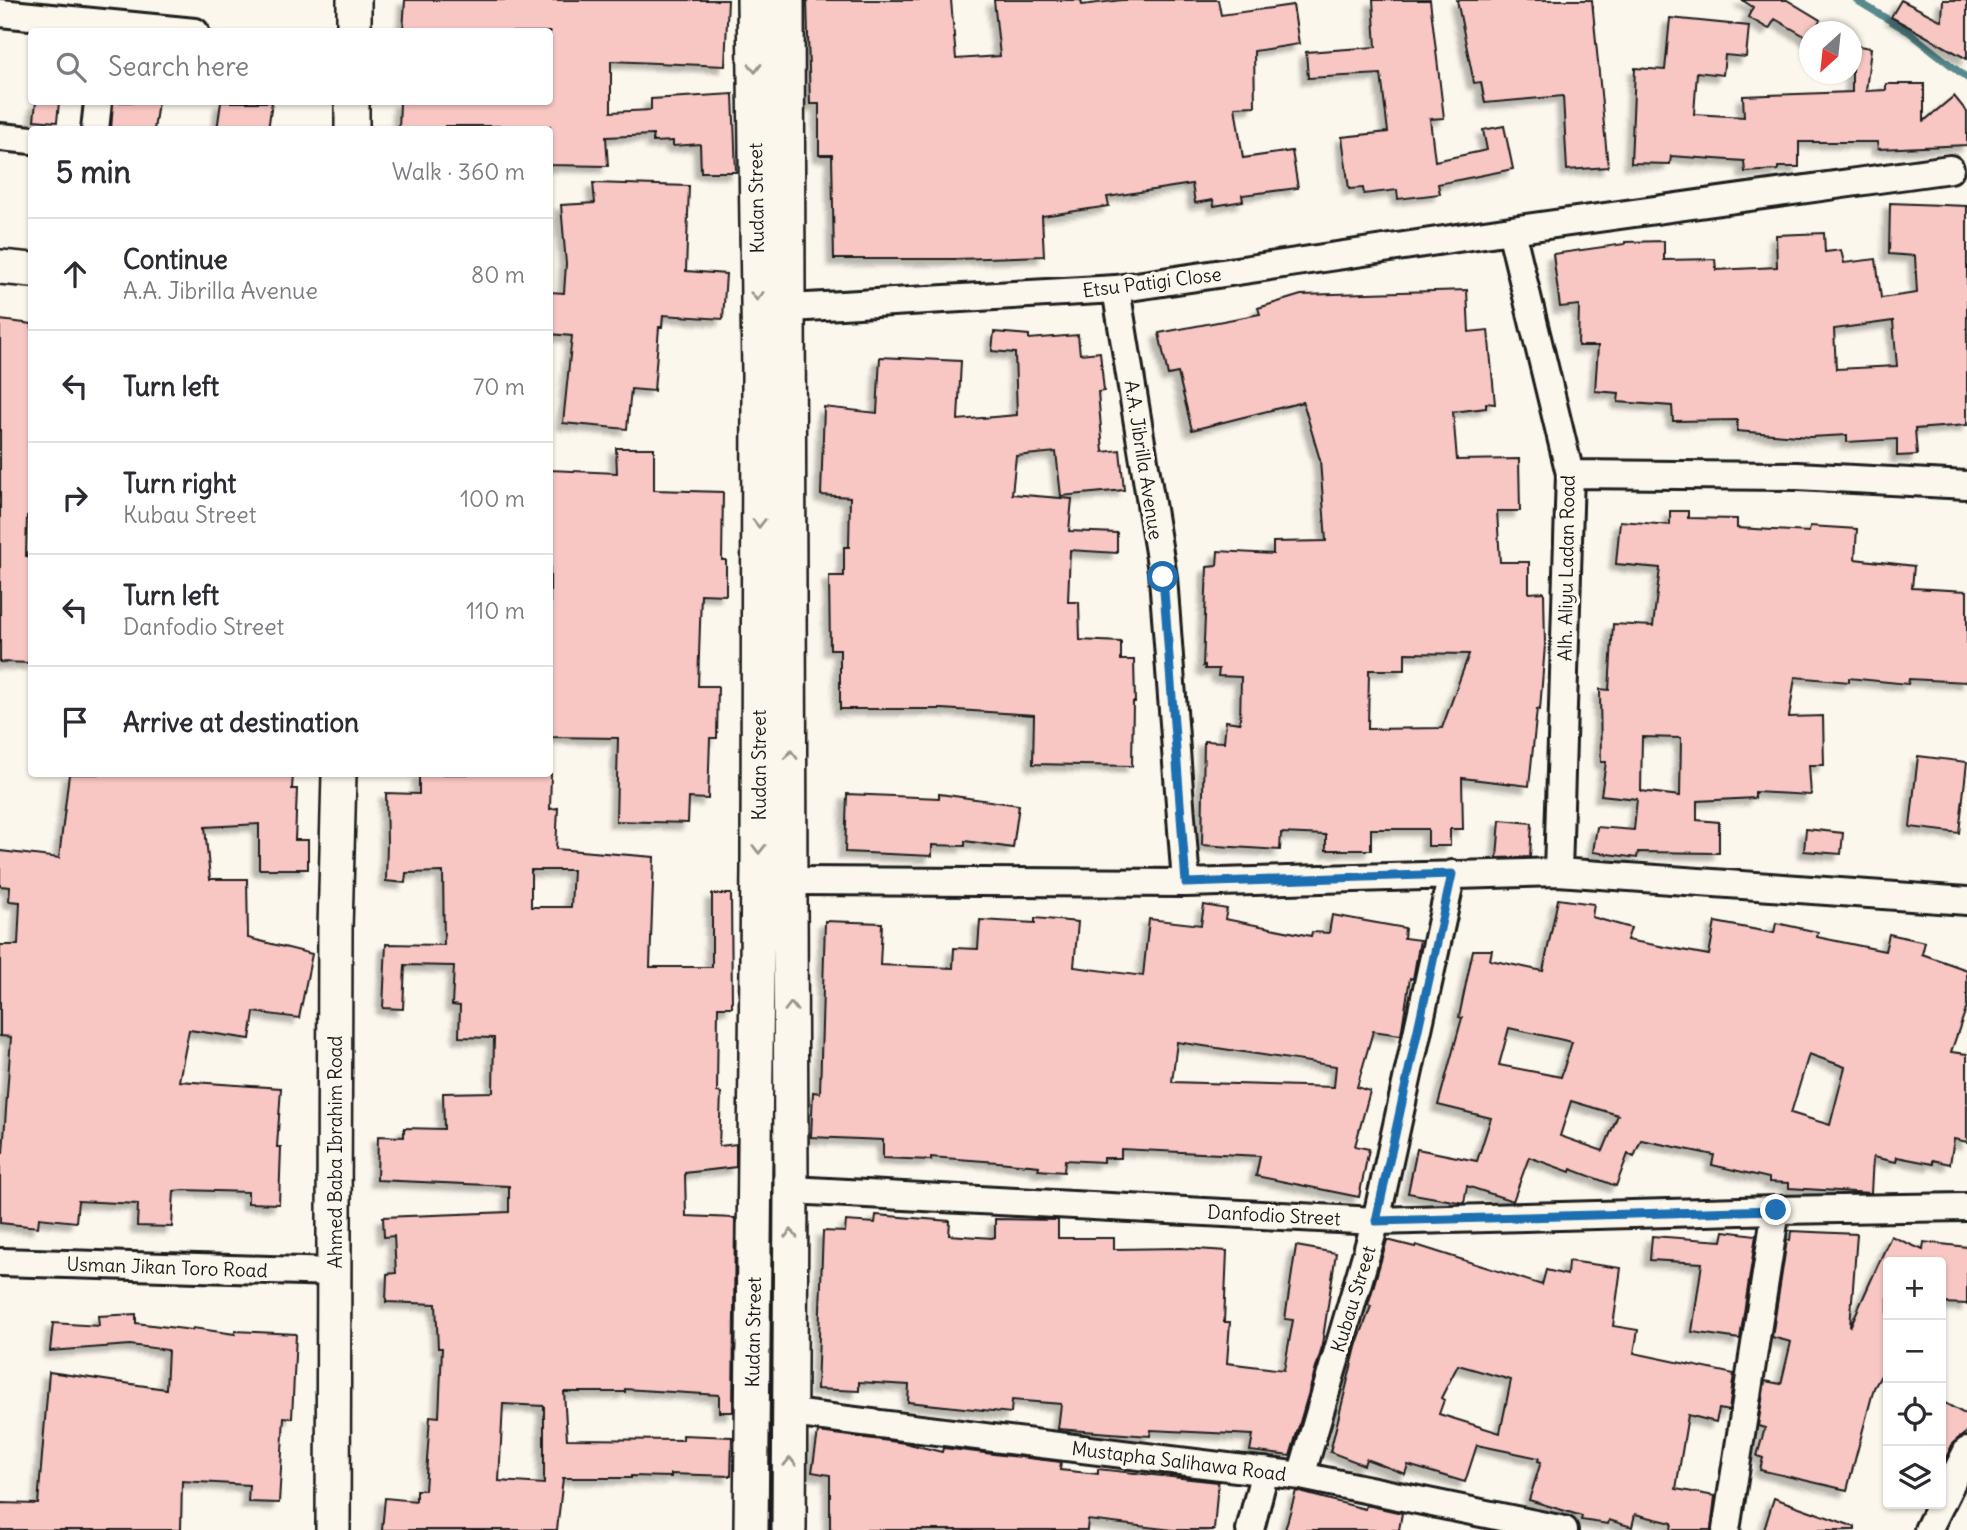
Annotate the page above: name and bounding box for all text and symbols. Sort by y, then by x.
north arrow [1799,21,1862,84]
search box [28,28,553,105]
icon: search [52,48,90,86]
text: Search here [108,50,249,83]
one-way arrow [747,63,763,74]
street label: Kudan Street [743,142,769,254]
text: 5 min [56,153,131,191]
text: Walk · 360 m [392,157,525,186]
text: Continue [123,243,228,276]
icon: ahead [56,255,94,293]
text: 80 m [471,260,525,289]
street label: Etsu Patigi Close [1081,262,1223,302]
text: A.A. Jibrilla Avenue [123,276,318,305]
one-way arrow [750,290,765,301]
icon: left [56,367,94,405]
text: Turn left [123,370,219,403]
text: 70 m [473,372,525,401]
street label: A.A. Jibrilla Avenue [1120,379,1168,541]
text: Turn right [123,467,236,500]
street label: Alh. Aliyu Ladan Road [1552,475,1580,661]
icon: right [56,479,94,517]
text: 100 m [460,484,525,513]
text: Kubau Street [123,500,256,529]
one-way arrow [751,518,767,529]
route start [1147,561,1178,592]
text: Turn left [123,579,219,612]
icon: left [56,591,94,629]
text: 110 m [466,596,525,625]
text: Danfodio Street [123,612,284,641]
icon: arrive [56,703,94,741]
text: Arrive at destination [123,706,359,739]
street label: Kudan Street [747,710,771,820]
one-way arrow [783,749,799,760]
one-way arrow [751,844,767,854]
one-way arrow [783,1001,799,1012]
street label: Ahmed Baba Ibrahim Road [323,1035,347,1269]
route end [1760,1194,1791,1225]
street label: Danfodio Street [1207,1200,1341,1230]
one-way arrow [783,1229,799,1239]
street label: Kubau Street [1325,1243,1381,1355]
street label: Usman Jikan Toro Road [66,1251,268,1283]
map controls [1883,1257,1946,1509]
button: + [1883,1257,1946,1320]
street label: Kudan Street [740,1276,766,1388]
button: − [1883,1320,1946,1383]
button: locate [1883,1383,1946,1446]
street label: Mustapha Salihawa Road [1070,1436,1288,1486]
button: layers [1883,1446,1946,1509]
one-way arrow [782,1456,798,1467]

